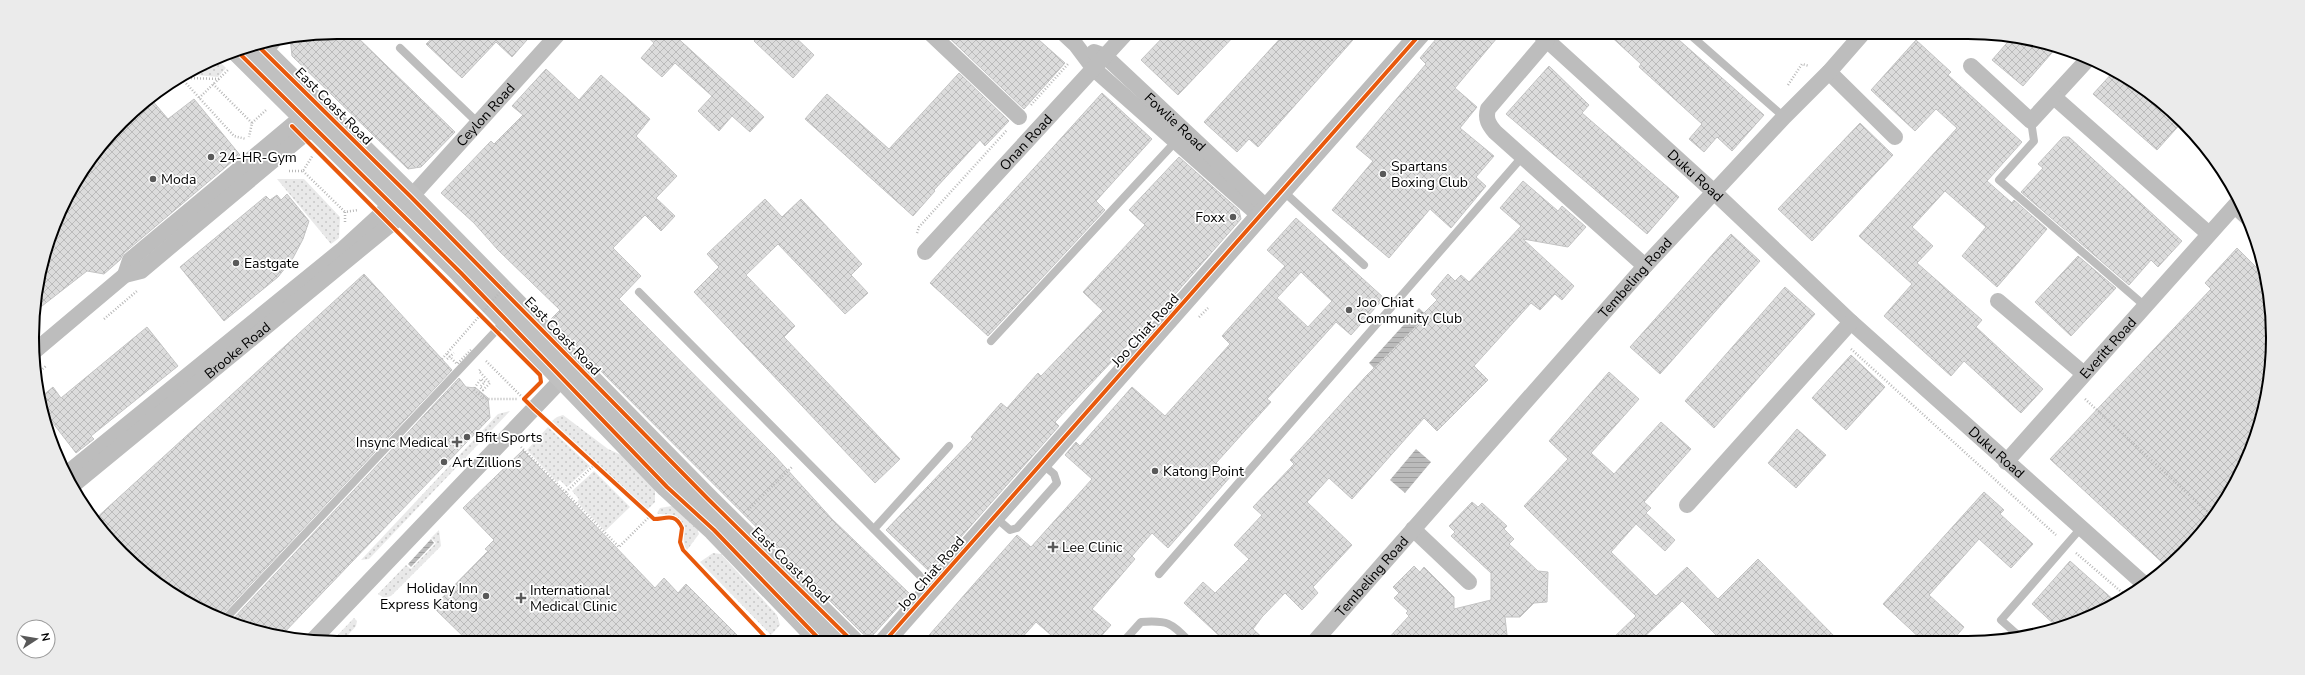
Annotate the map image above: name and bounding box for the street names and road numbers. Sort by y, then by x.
street label: East Coast Road [291,63,377,149]
street label: Ceylon Road [452,79,519,151]
street label: Fowlie Road [1140,89,1210,156]
street label: Onan Road [995,110,1057,175]
street label: Duku Road [1663,145,1727,206]
street label: Tembeling Road [1594,234,1677,323]
street label: Joo Chiat Road [1107,289,1183,372]
street label: East Coast Road [520,293,605,380]
street label: Everitt Road [2076,313,2141,383]
street label: Brooke Road [201,318,275,383]
street label: Duku Road [1964,422,2028,483]
street label: East Coast Road [747,523,834,608]
street label: Joo Chiat Road [893,532,969,615]
street label: Tembeling Road [1331,532,1413,621]

